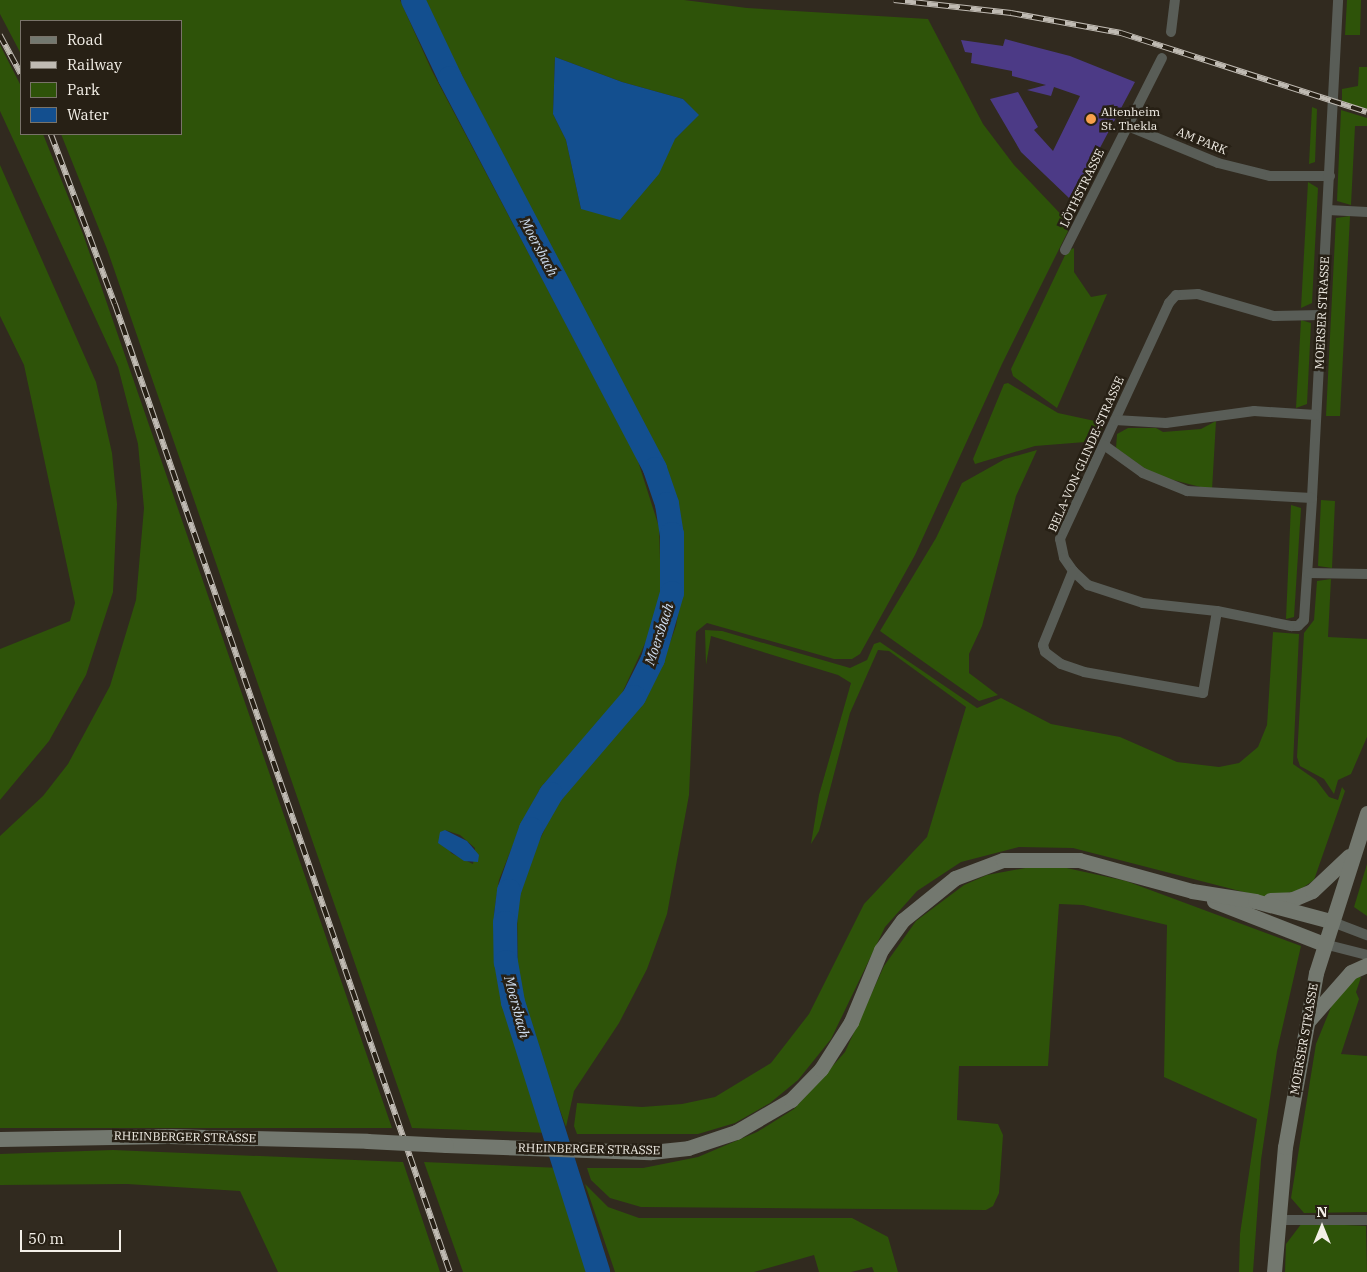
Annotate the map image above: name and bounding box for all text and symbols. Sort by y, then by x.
legend [20,20,182,135]
text: Road [67,30,103,49]
text: Railway [67,55,122,74]
text: Park [67,80,100,99]
text: Water [67,105,109,124]
place label: Altenheim St. Thekla [1101,105,1160,133]
marker: Altenheim St. Thekla [1085,113,1097,125]
street label: AM PARK [1175,124,1229,158]
street label: LÖTHSTRASSE [1057,146,1107,230]
water label: Moersbach [517,215,561,279]
street label: MOERSER STRASSE [1312,256,1332,370]
street label: BELA-VON-GLINDE-STRASSE [1045,374,1127,534]
water label: Moersbach [641,601,677,667]
water label: Moersbach [501,974,533,1040]
street label: MOERSER STRASSE [1287,982,1321,1096]
street label: RHEINBERGER STRASSE [114,1129,256,1145]
street label: RHEINBERGER STRASSE [518,1141,660,1157]
north arrow [1297,1202,1347,1252]
text: N [1316,1203,1328,1221]
scale bar [22,1220,124,1252]
text: 50 m [28,1229,64,1248]

